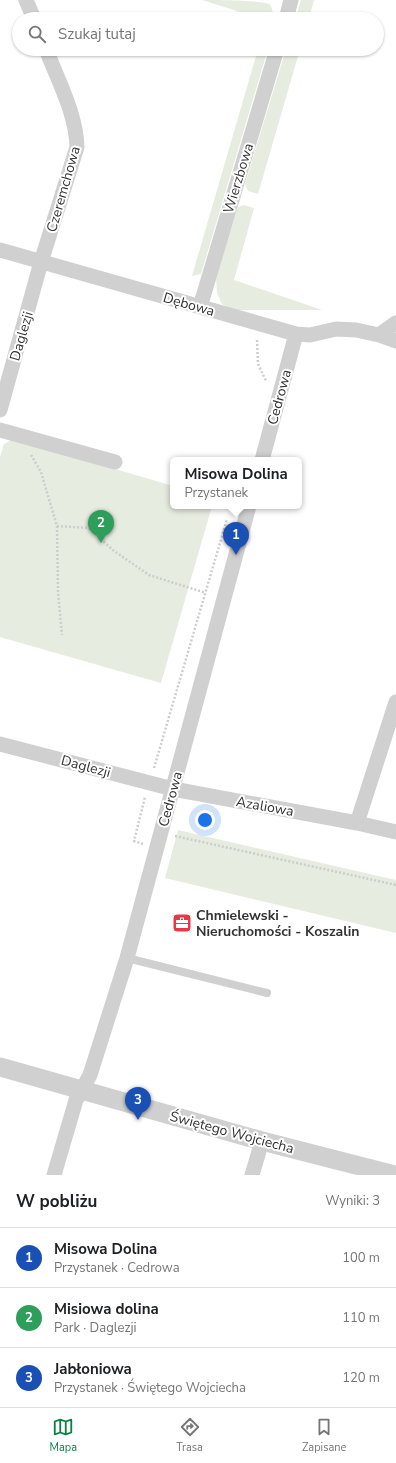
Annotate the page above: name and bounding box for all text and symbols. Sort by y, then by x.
search box [12,12,384,56]
icon: search [26,23,48,45]
text: Szukaj tutaj [58,24,136,44]
street label: Wierzbowa [219,141,258,216]
street label: Czeremchowa [42,144,85,234]
street label: Dębowa [161,288,217,321]
street label: Daglezji [5,309,38,363]
street label: Cedrowa [263,368,296,427]
popup [170,457,302,509]
text: Misowa Dolina [184,464,288,484]
text: Przystanek [184,484,248,502]
pin: 2 [88,510,114,543]
pin: 1 [223,522,249,555]
street label: Daglezji [59,751,113,782]
street label: Cedrowa [154,770,187,829]
street label: Azaliowa [235,792,295,821]
your location [195,810,215,830]
place label: Chmielewski - Nieruchomości - Koszalin [196,906,359,941]
office icon: Chmielewski - Nieruchomości - Koszalin [171,912,193,934]
pin: 3 [125,1087,151,1120]
street label: Świętego Wojciecha [168,1107,296,1158]
text: W pobliżu [16,1190,97,1213]
text: Wyniki: 3 [325,1192,380,1210]
text: Misowa Dolina [54,1239,157,1259]
text: 1 [25,1249,33,1267]
text: 100 m [342,1249,380,1267]
text: Przystanek · Cedrowa [54,1259,180,1277]
text: Misiowa dolina [54,1299,159,1319]
text: 2 [25,1309,33,1327]
text: 110 m [342,1309,380,1327]
text: Park · Daglezji [54,1319,137,1337]
text: Jabłoniowa [54,1359,132,1379]
text: 3 [25,1369,33,1387]
text: 120 m [342,1369,380,1387]
text: Przystanek · Świętego Wojciecha [54,1379,246,1397]
tab: Mapa [50,1416,77,1455]
tab: Trasa [176,1416,203,1455]
tab: Zapisane [302,1416,346,1455]

